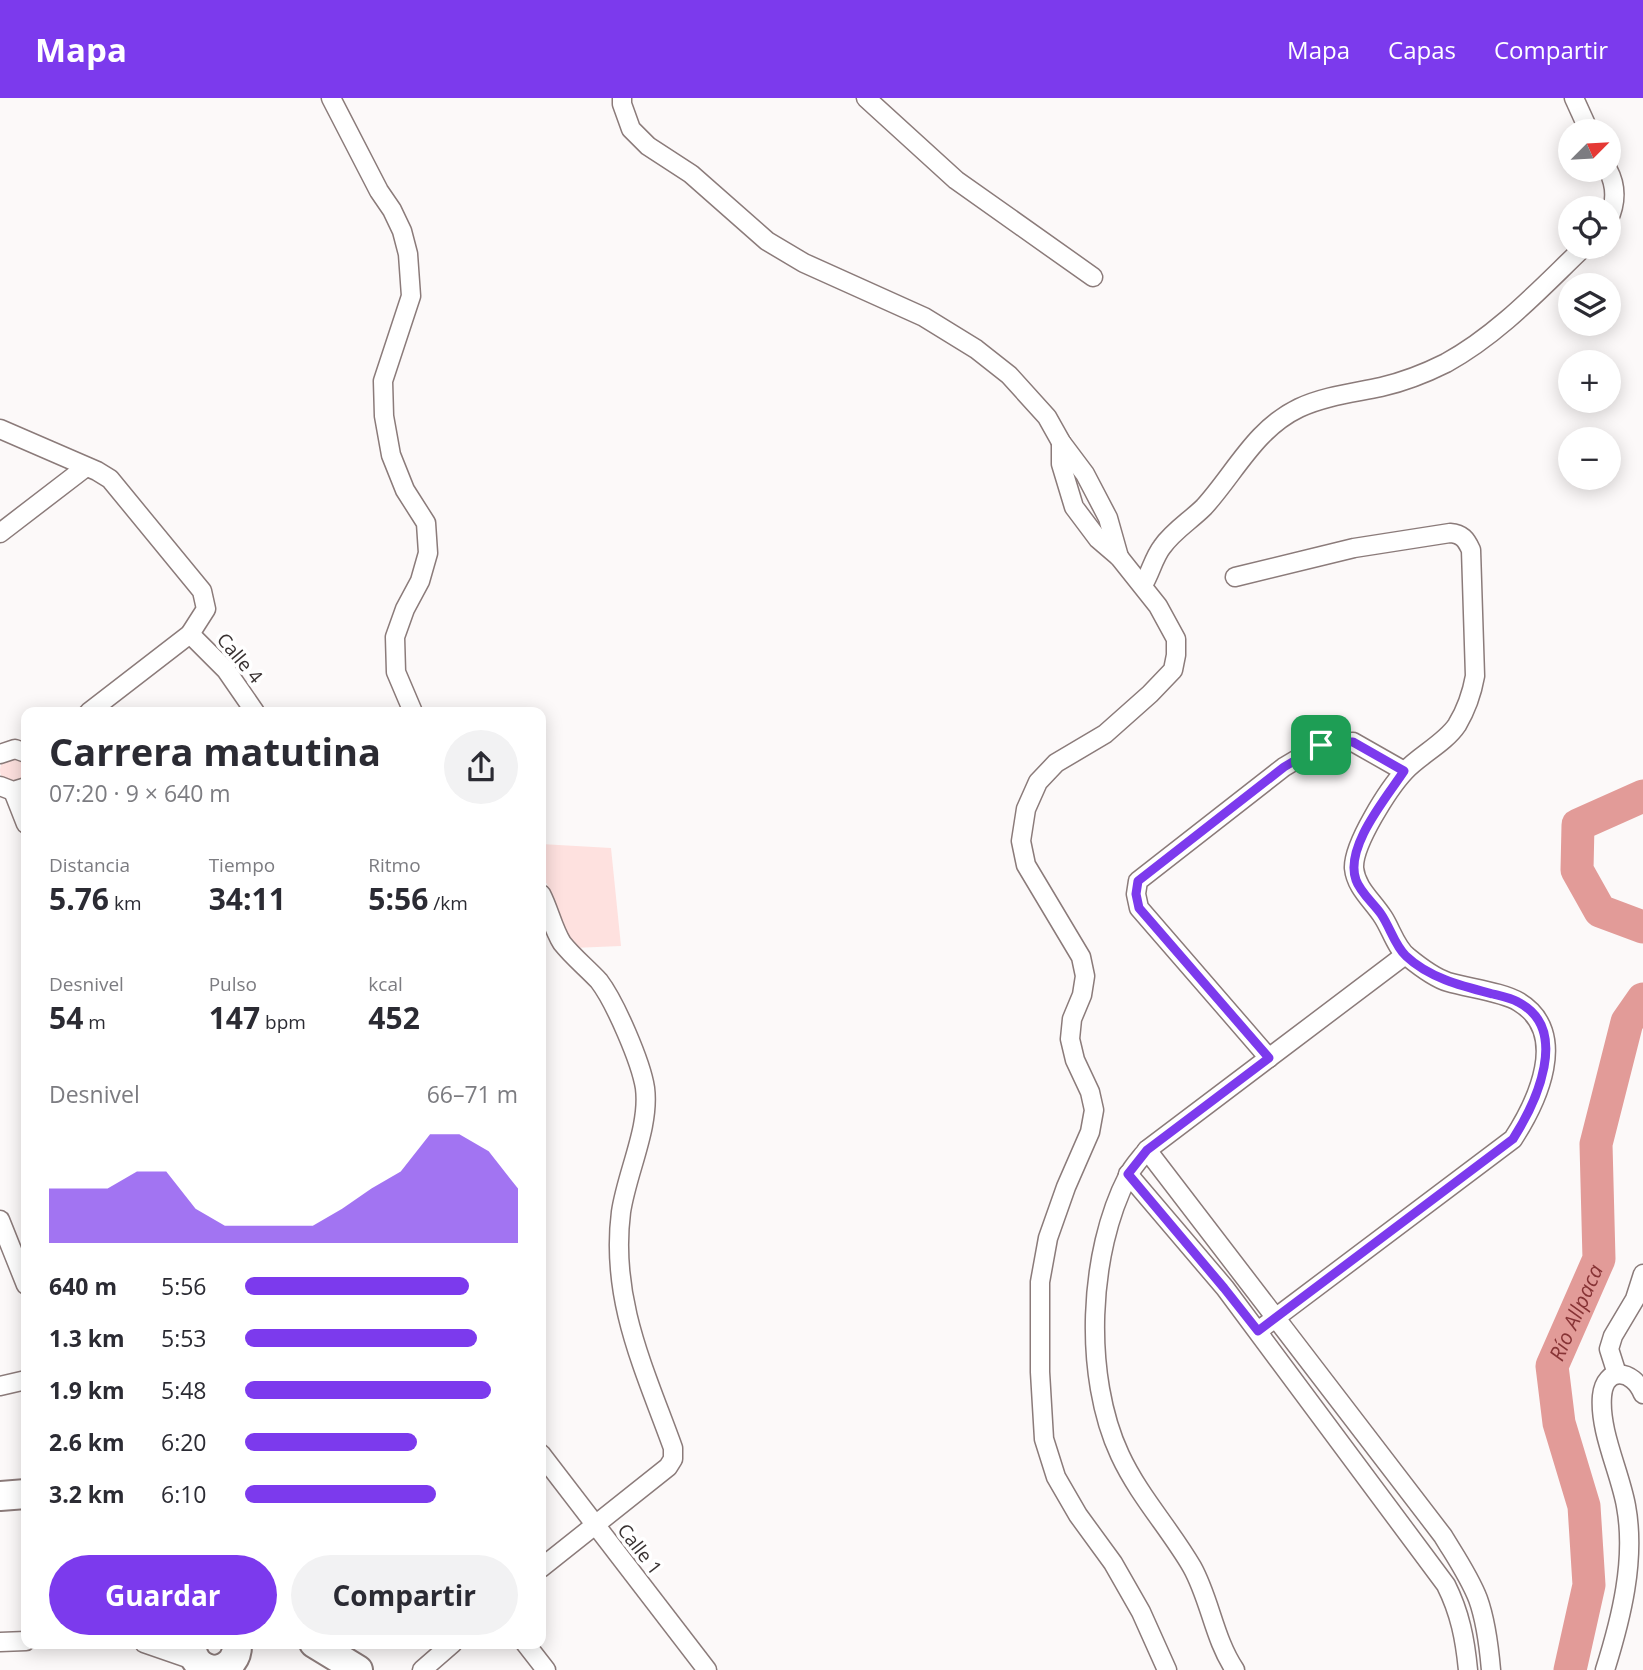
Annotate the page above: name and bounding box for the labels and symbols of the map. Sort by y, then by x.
north arrow [1558,119,1620,182]
street label: Calle 4 [211,627,269,689]
pin [1291,715,1351,775]
water label: Río Allpaca [1542,1260,1609,1365]
street label: Calle 1 [612,1518,668,1580]

